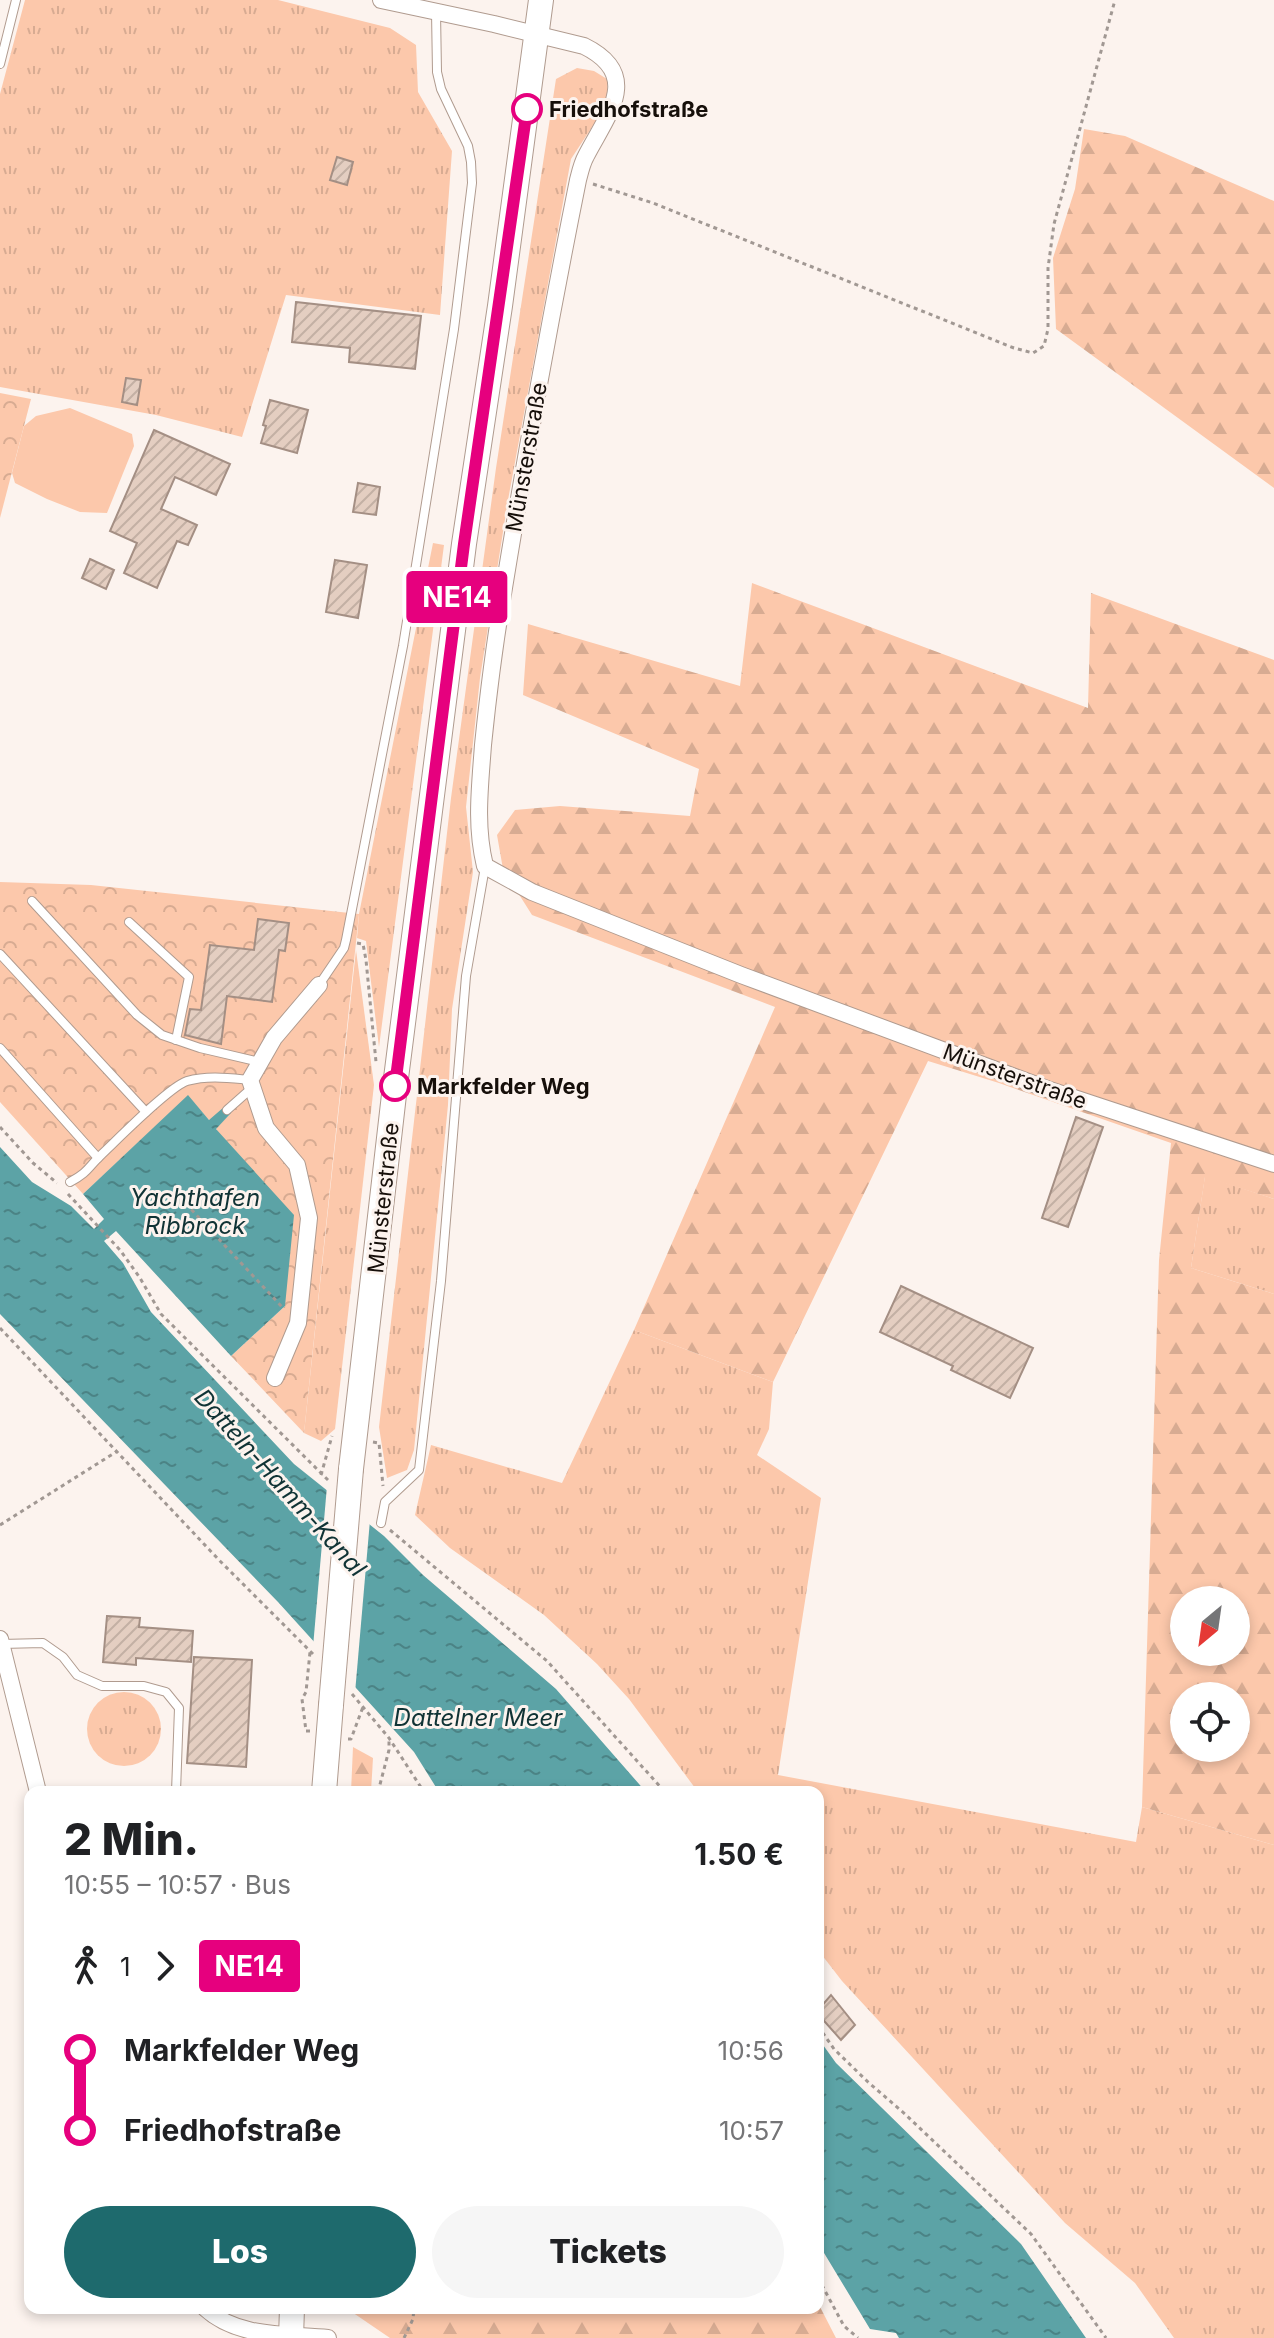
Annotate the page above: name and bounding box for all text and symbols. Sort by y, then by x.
marker: Friedhofstraße [512,94,542,124]
place label: Friedhofstraße [549,96,708,122]
street label: Münsterstraße [500,380,552,534]
line badge: NE14 [401,571,513,623]
text: NE14 [422,580,492,614]
street label: Münsterstraße [939,1038,1091,1114]
marker: Markfelder Weg [380,1071,410,1101]
place label: Markfelder Weg [417,1073,590,1099]
street label: Münsterstraße [362,1121,404,1275]
water label: Yachthafen Ribbrock [130,1183,260,1240]
water label: Datteln-Hamm-Kanal [189,1383,372,1582]
north arrow [1170,1586,1250,1666]
map controls [1170,1586,1250,1762]
button: locate [1170,1682,1250,1762]
water label: Dattelner Meer [394,1703,563,1732]
text: 2 Min. [64,1812,199,1866]
text: 1.50 € [694,1836,784,1872]
text: 10:55 – 10:57 · Bus [64,1869,291,1900]
icon: walk [64,1944,108,1988]
icon: forward [143,1944,187,1988]
text: NE14 [215,1949,284,1983]
text: 1 [120,1951,131,1982]
text: Markfelder Weg [124,2032,359,2068]
text: 10:56 [718,2035,784,2066]
text: Friedhofstraße [124,2112,341,2148]
text: 10:57 [719,2115,784,2146]
button: Los [64,2206,416,2298]
button: Tickets [432,2206,784,2298]

